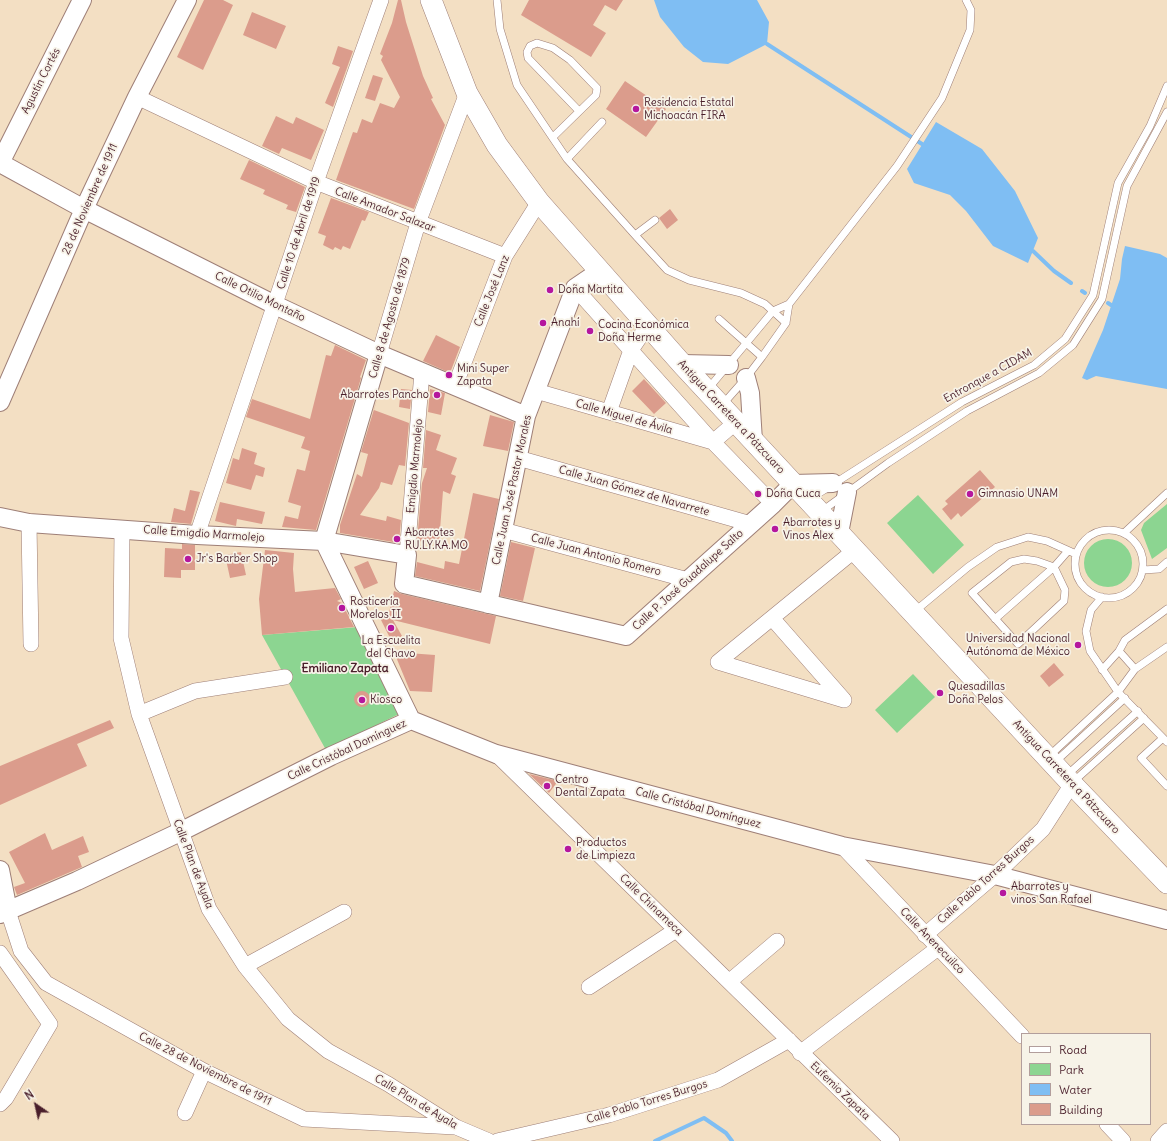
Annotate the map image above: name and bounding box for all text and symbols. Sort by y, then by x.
street label: Agustín Cortés [19,46,63,116]
place label: Residencia Estatal Michoacán FIRA [644,96,734,122]
marker: Residencia Estatal Michoacán FIRA [631,104,641,114]
street label: 28 de Noviembre de 1911 [60,141,120,257]
street label: Calle 10 de Abril de 1919 [275,175,323,291]
street label: Calle Amador Salazar [333,185,437,235]
street label: Calle José Lanz [472,253,512,329]
street label: Calle 8 de Agosto de 1879 [366,256,414,380]
street label: Calle Otilio Montaño [213,269,307,325]
place label: Doña Martita [558,283,623,297]
marker: Doña Martita [545,285,555,295]
place label: Anahí [551,316,580,330]
marker: Anahí [538,318,548,328]
place label: Cocina Económica Doña Herme [598,318,689,344]
marker: Cocina Económica Doña Herme [585,326,595,336]
street label: Entronque a CIDAM [941,346,1035,406]
street label: Antigua Carretera a Pátzcuaro [675,357,787,477]
place label: Mini Super Zapata [457,362,509,388]
marker: Mini Super Zapata [444,370,454,380]
place label: Abarrotes Pancho [340,388,429,402]
marker: Abarrotes Pancho [432,390,442,400]
street label: Calle Miguel de Ávila [574,397,674,437]
street label: Calle Juan José Pastor Morales [490,414,534,566]
street label: Emigdio Marmolejo [404,418,426,514]
street label: Calle Juan Gómez de Navarrete [557,463,711,519]
place label: Doña Cuca [766,487,820,501]
place label: Gimnasio UNAM [978,487,1058,501]
marker: Doña Cuca [753,489,763,499]
marker: Gimnasio UNAM [965,489,975,499]
place label: Abarrotes y Vinos Alex [783,516,841,542]
street label: Calle Emigdio Marmolejo [143,523,265,545]
marker: Abarrotes y Vinos Alex [770,524,780,534]
place label: Abarrotes RU.LY.KA.MO [405,526,468,552]
street label: Calle P. José Guadalupe Salto [630,527,746,633]
street label: Calle Juan Antonio Romero [529,531,663,579]
marker: Abarrotes RU.LY.KA.MO [392,534,402,544]
place label: Jr's Barber Shop [196,552,278,566]
marker: Jr's Barber Shop [183,554,193,564]
place label: Rosticería Morelos II [350,595,401,621]
marker: Rosticería Morelos II [337,603,347,613]
marker: La Escuelita del Chavo [386,623,396,633]
place label: Universidad Nacional Autónoma de México [966,632,1070,658]
place label: La Escuelita del Chavo [361,634,421,660]
marker: Universidad Nacional Autónoma de México [1073,640,1083,650]
district label: Emiliano Zapata [301,662,389,676]
place label: Quesadillas Doña Pelos [948,680,1005,706]
marker: Quesadillas Doña Pelos [935,688,945,698]
place label: Kiosco [370,693,402,707]
marker: Kiosco [357,695,367,705]
street label: Calle Cristóbal Domínguez [286,717,408,783]
street label: Antigua Carretera a Pátzcuaro [1010,717,1122,837]
place label: Centro Dental Zapata [555,773,625,799]
marker: Centro Dental Zapata [542,781,552,791]
street label: Calle Cristóbal Domínguez [634,785,762,831]
street label: Calle Plan de Ayala [170,818,216,910]
street label: Calle Pablo Torres Burgos [935,833,1037,927]
place label: Productos de Limpieza [576,836,635,862]
marker: Productos de Limpieza [563,844,573,854]
street label: Calle Chinameca [617,871,685,939]
place label: Abarrotes y vinos San Rafael [1011,880,1092,906]
marker: Abarrotes y vinos San Rafael [998,888,1008,898]
street label: Calle Anenecuilco [897,905,967,977]
street label: Calle 28 de Noviembre de 1911 [136,1030,274,1108]
legend [1021,1033,1151,1125]
text: Road [1059,1042,1087,1057]
street label: Eufemio Zapata [807,1059,873,1123]
text: Park [1059,1062,1084,1077]
street label: Calle Plan de Ayala [372,1072,460,1132]
street label: Calle Pablo Torres Burgos [585,1077,709,1127]
text: Water [1059,1082,1092,1097]
north arrow [16,1085,56,1125]
text: N [22,1087,36,1103]
text: Building [1059,1102,1103,1117]

